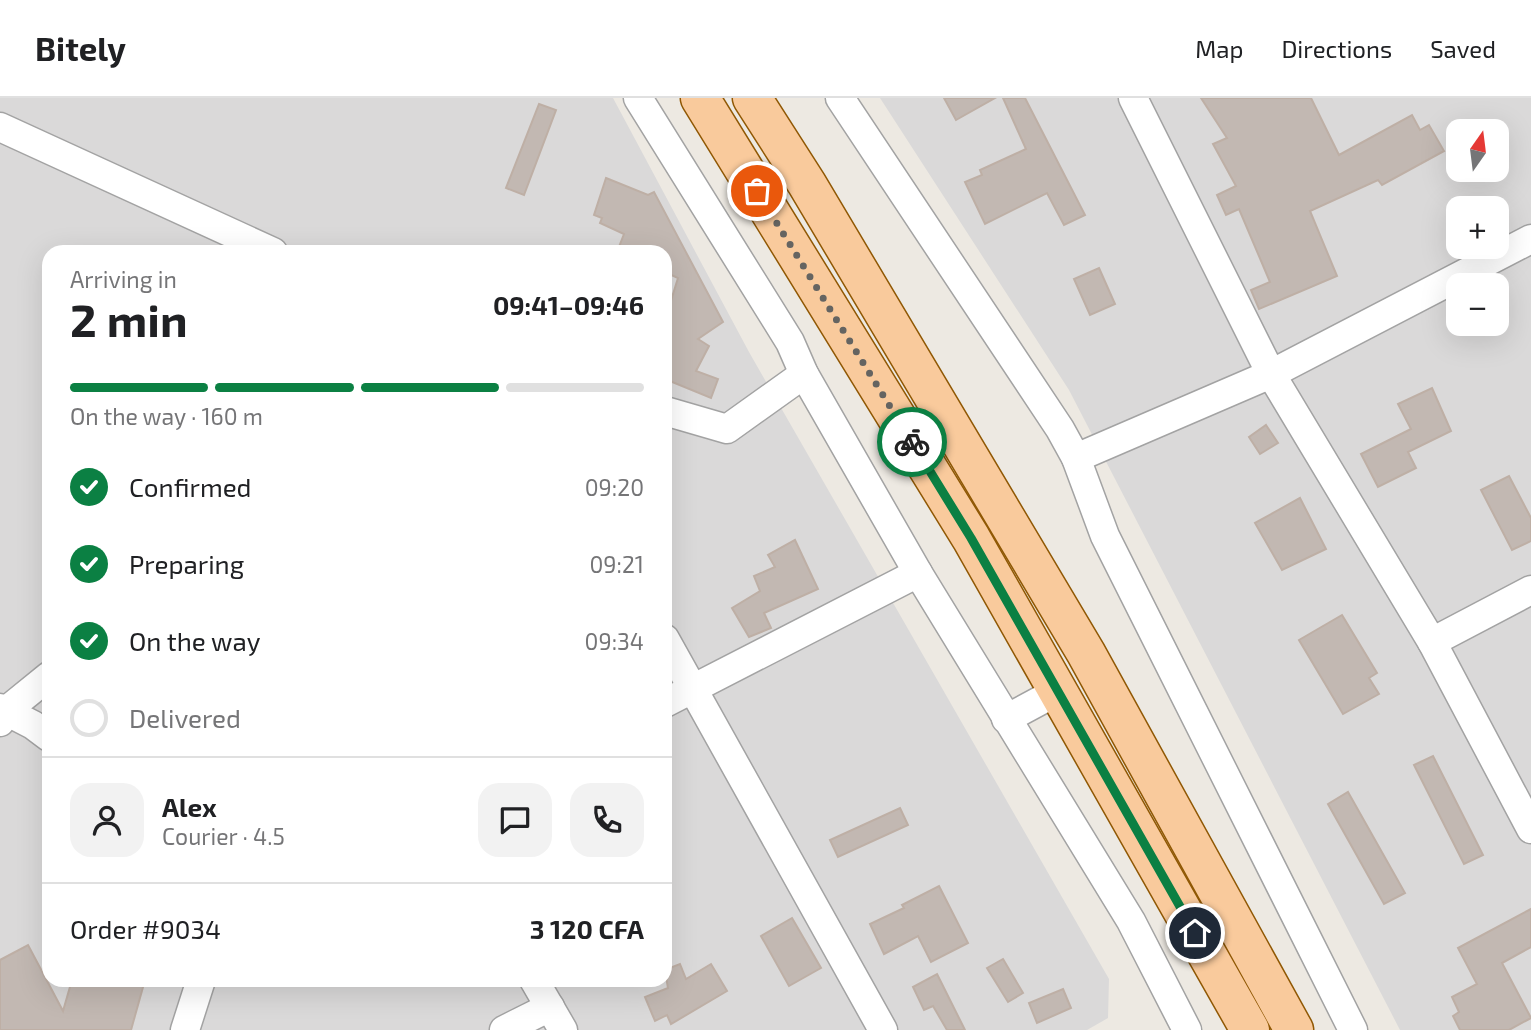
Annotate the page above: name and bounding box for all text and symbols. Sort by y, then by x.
text: Bitely [35,28,126,68]
text: Map [1195,34,1243,63]
text: Directions [1281,34,1392,63]
text: Saved [1430,34,1496,63]
north arrow [1446,119,1508,182]
map controls [1446,119,1509,336]
pin [727,161,787,221]
icon: bag [738,172,776,210]
button: + [1446,196,1509,259]
text: Arriving in [70,265,177,293]
button: − [1446,273,1509,336]
text: 09:41–09:46 [493,289,644,320]
text: 2 min [70,291,188,346]
text: On the way · 160 m [70,402,263,430]
courier [877,407,947,477]
icon: bike [893,423,931,461]
icon: check [70,468,108,506]
text: Confirmed [129,471,252,502]
text: 09:20 [585,473,644,501]
icon: check [70,545,108,583]
text: Preparing [129,548,244,579]
text: 09:21 [589,550,644,578]
icon: check [70,622,108,660]
text: On the way [129,625,260,656]
text: 09:34 [585,627,644,655]
text: Delivered [129,702,241,733]
button: person [70,783,144,857]
button: chat [478,783,552,857]
button: phone [570,783,644,857]
text: Alex [162,791,217,822]
text: Courier · 4.5 [162,822,285,850]
pin [1165,903,1225,963]
text: Order #9034 [70,913,221,944]
text: 3 120 CFA [530,913,644,944]
icon: home [1176,914,1214,952]

